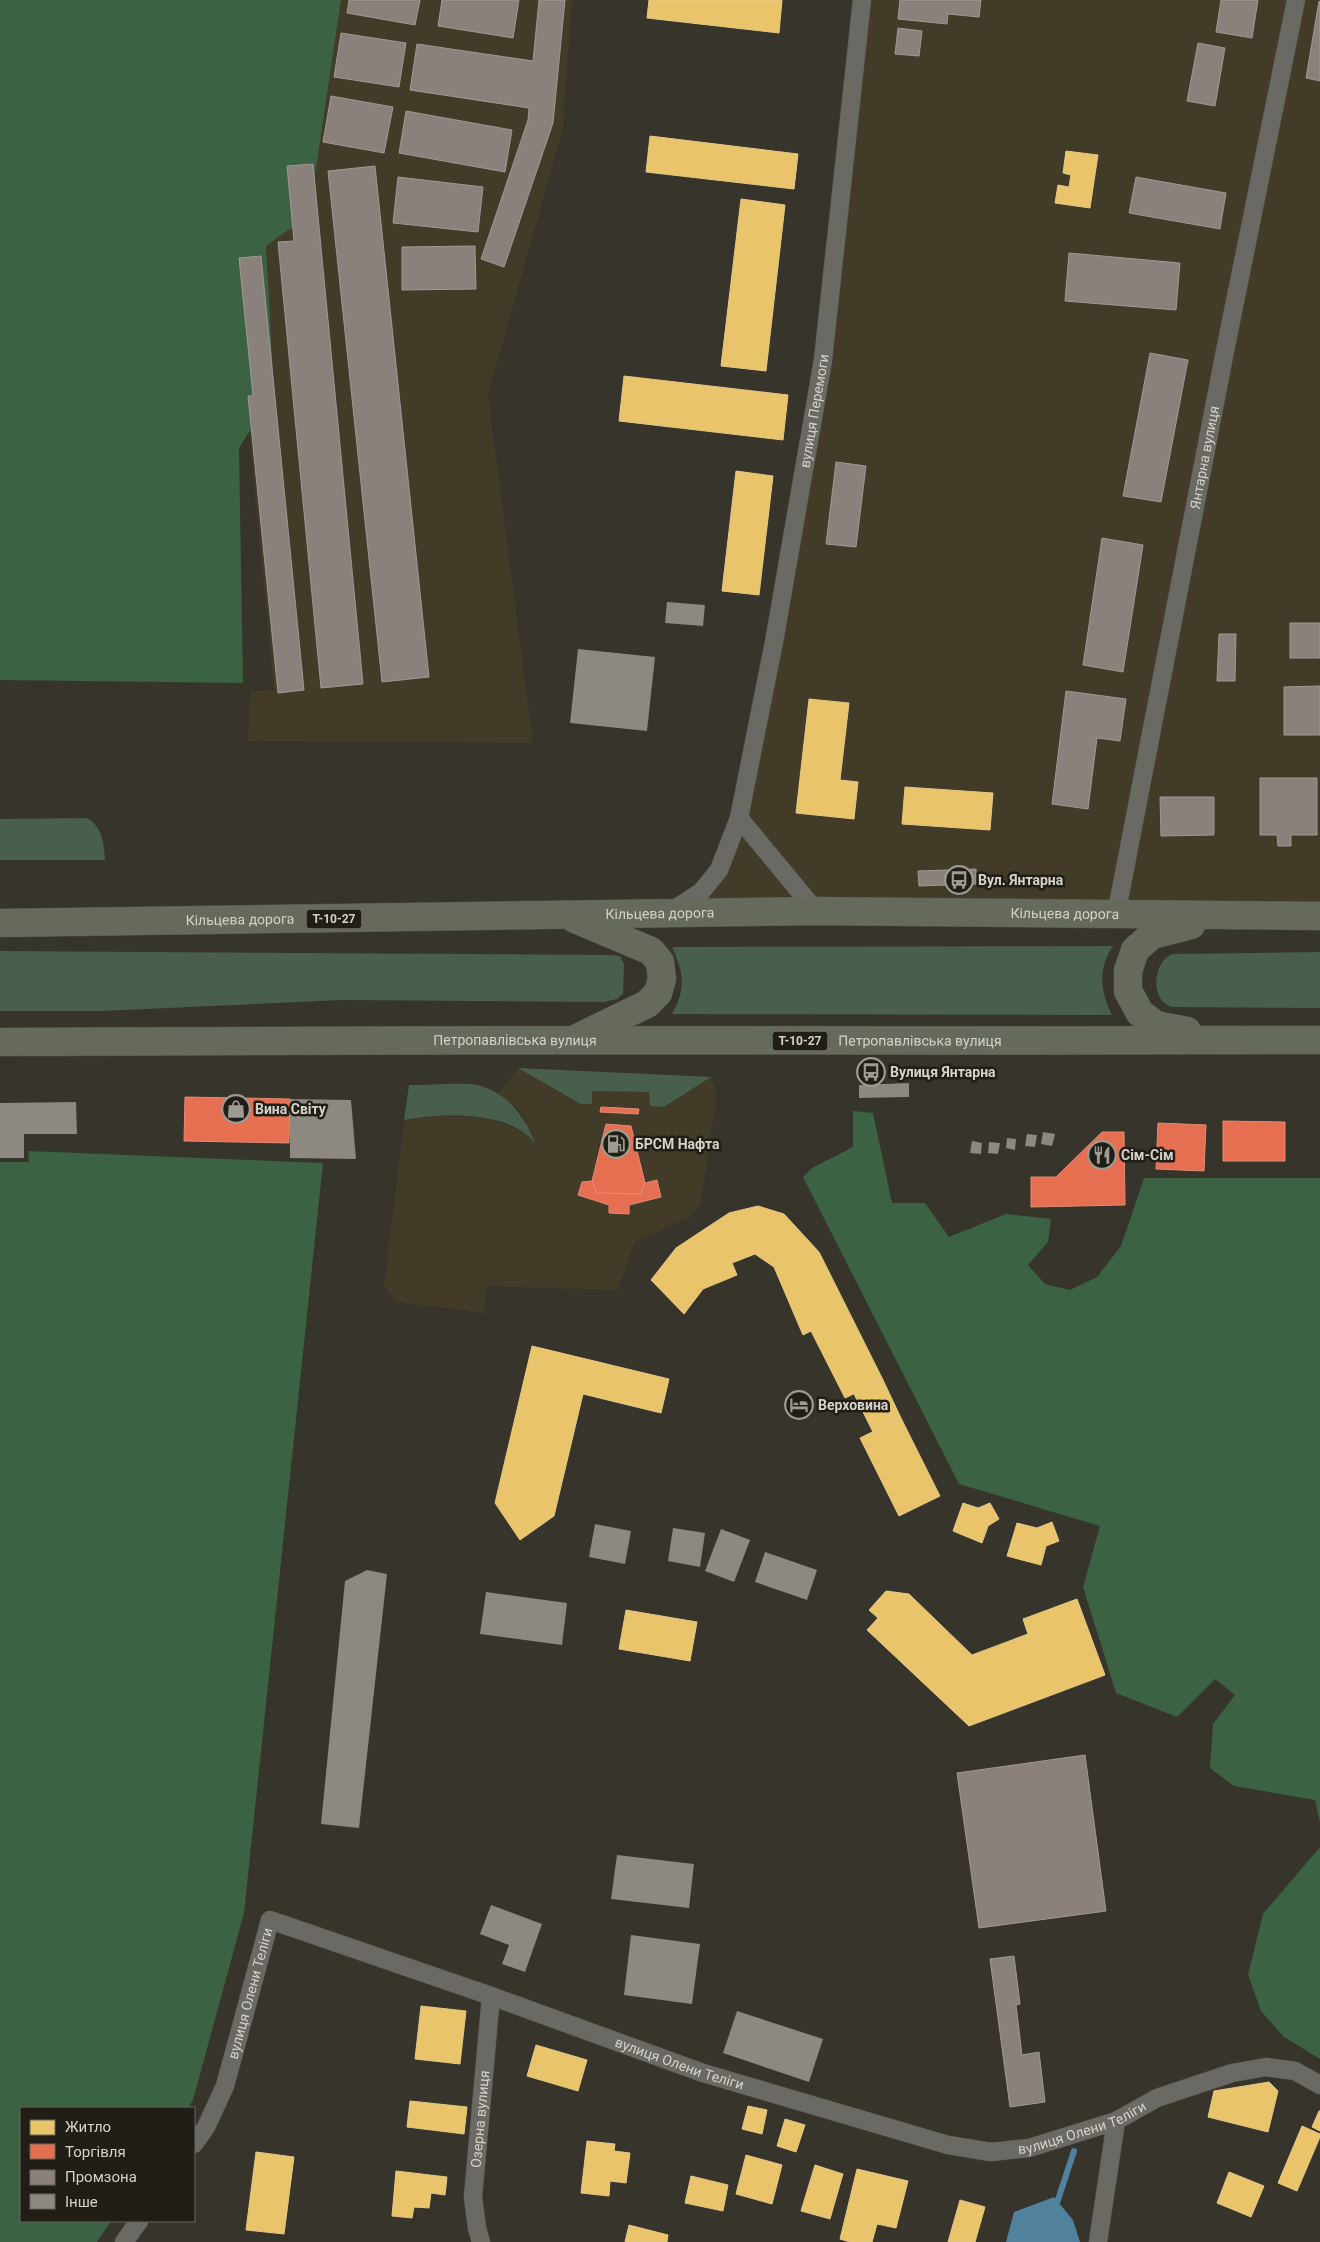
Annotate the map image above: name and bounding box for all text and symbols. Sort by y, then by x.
street label: вулиця Перемоги [796,353,832,469]
street label: Янтарна вулиця [1187,404,1222,510]
bus stop icon: Вул. Янтарна [944,865,974,895]
place label: Вул. Янтарна [978,872,1064,888]
street label: Кільцева дорога [605,904,714,922]
street label: Кільцева дорога [1010,905,1119,922]
road number: Т-10-27 [306,910,362,929]
street label: Кільцева дорога [185,911,294,928]
street label: Петропавлівська вулиця [433,1032,597,1048]
road number: Т-10-27 [772,1032,828,1050]
street label: Петропавлівська вулиця [838,1032,1002,1049]
bus stop icon: Вулиця Янтарна [856,1057,886,1087]
place label: Вулиця Янтарна [890,1064,996,1080]
shop icon: Вина Світу [221,1094,251,1124]
place label: Вина Світу [255,1101,327,1117]
fuel station icon: БРСМ Нафта [601,1129,631,1159]
place label: БРСМ Нафта [635,1136,720,1152]
restaurant icon: Сім-Сім [1087,1140,1117,1170]
place label: Сім-Сім [1121,1147,1174,1163]
hotel icon: Верховина [784,1390,814,1420]
place label: Верховина [818,1397,889,1413]
street label: вулиця Олени Теліги [225,1926,276,2061]
street label: вулиця Олени Теліги [613,2034,746,2093]
street label: Озерна вулиця [468,2070,492,2169]
street label: вулиця Олени Теліги [1017,2098,1149,2157]
legend [20,2107,195,2222]
text: Житло [65,2118,111,2136]
text: Торгівля [65,2143,126,2161]
text: Промзона [65,2168,137,2186]
text: Інше [65,2193,98,2211]

